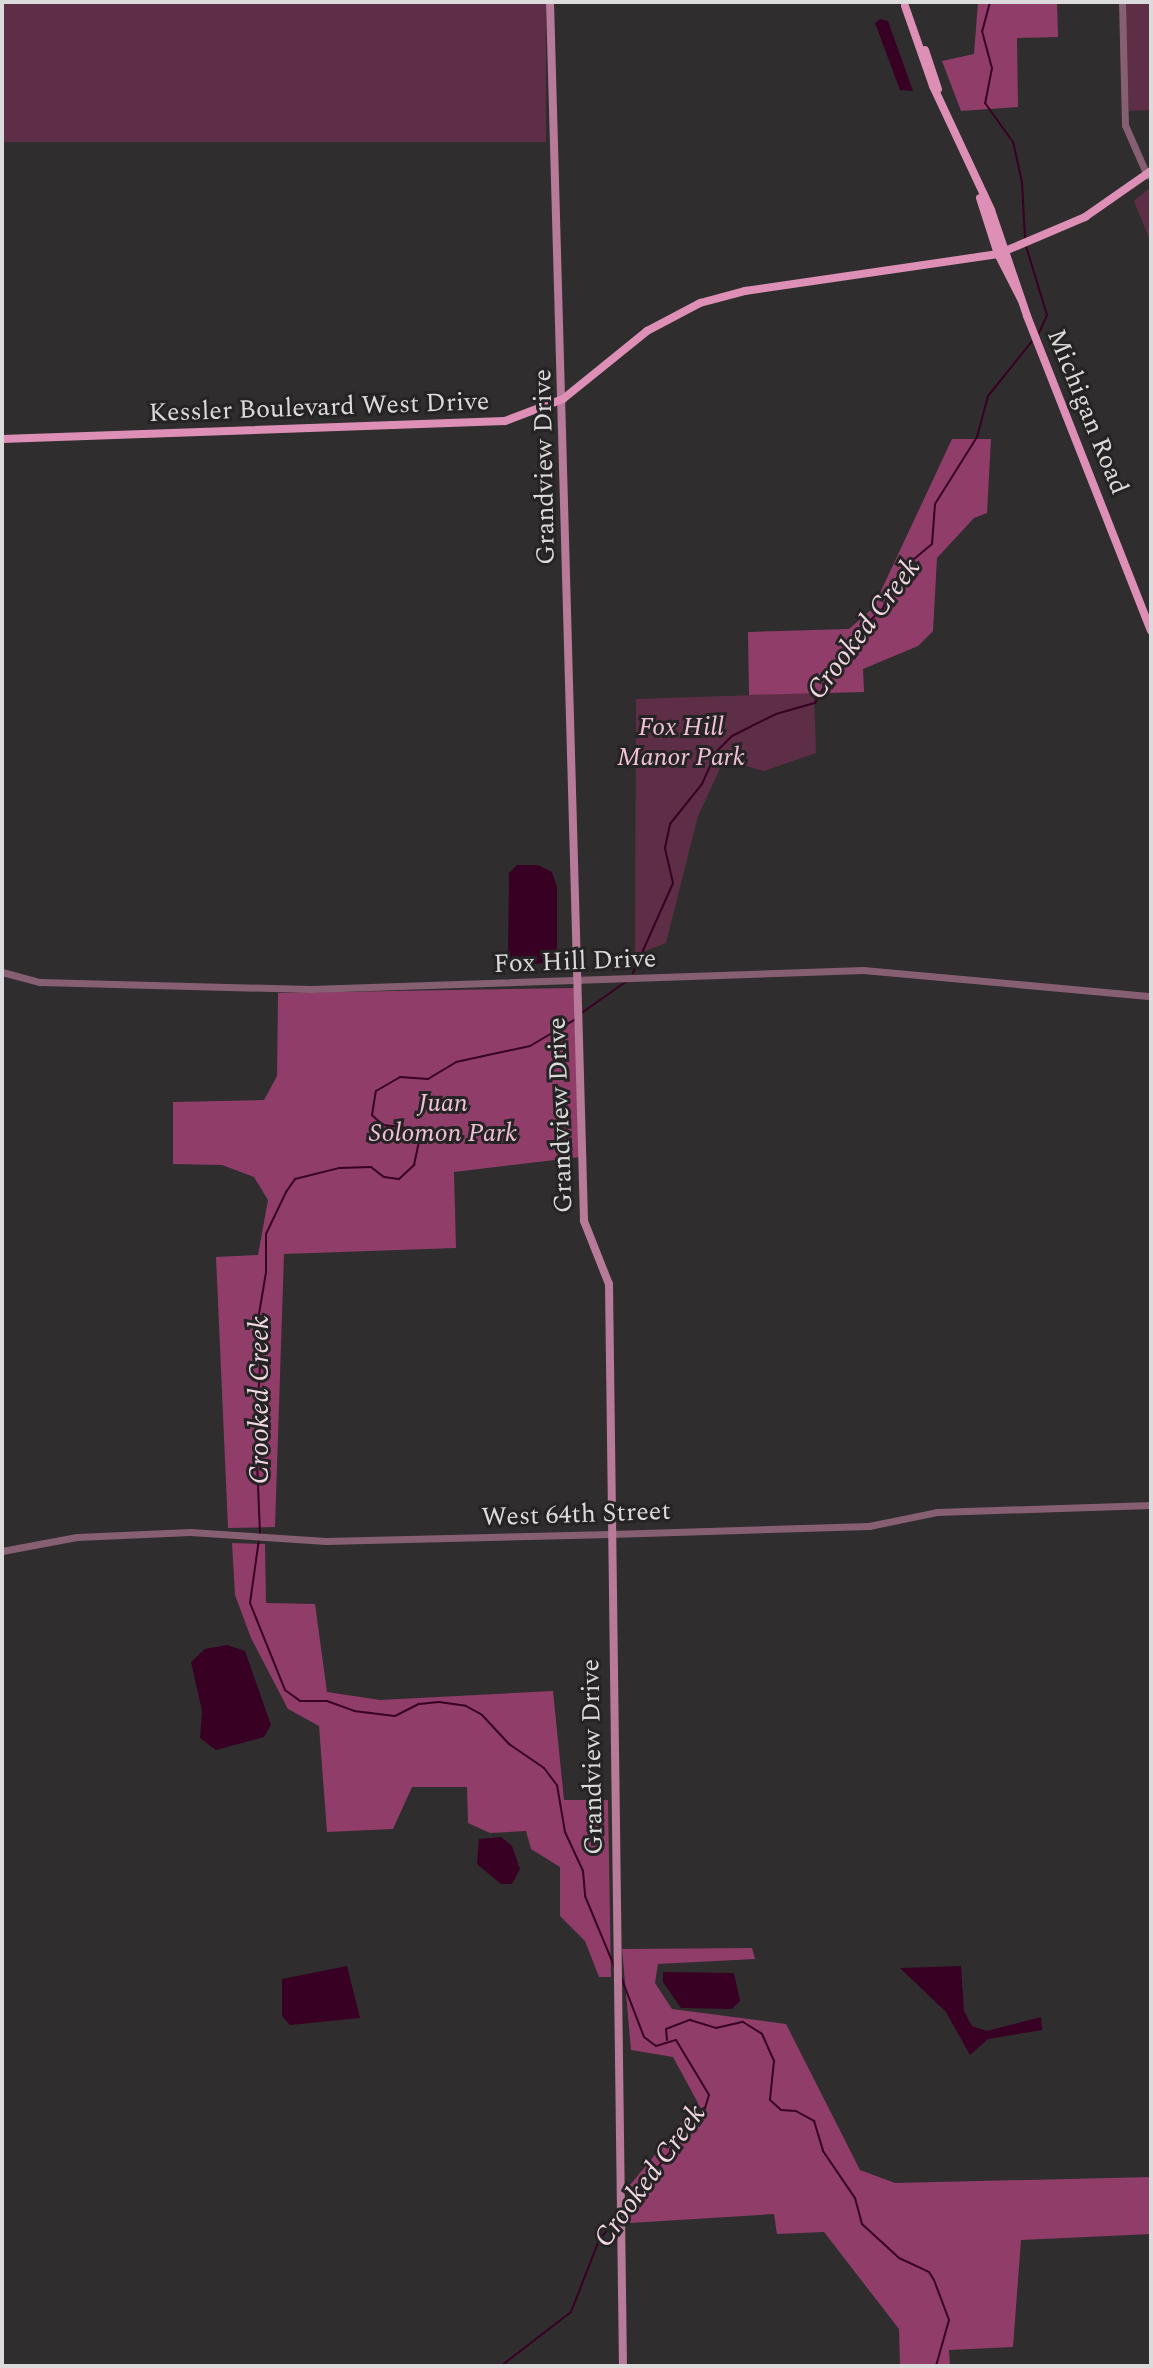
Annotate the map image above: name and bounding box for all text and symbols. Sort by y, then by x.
street label: Michigan Road [1040,325,1134,499]
street label: Grandview Drive [528,369,562,565]
street label: Kessler Boulevard West Drive [148,386,490,430]
water label: Crooked Creek [800,552,928,706]
park label: Fox Hill Manor Park [617,712,745,774]
street label: Fox Hill Drive [493,944,657,980]
street label: Grandview Drive [542,1017,580,1213]
park label: Juan Solomon Park [369,1088,517,1150]
water label: Crooked Creek [243,1316,277,1484]
street label: West 64th Street [481,1496,671,1534]
street label: Grandview Drive [576,1659,610,1855]
water label: Crooked Creek [587,2098,713,2254]

